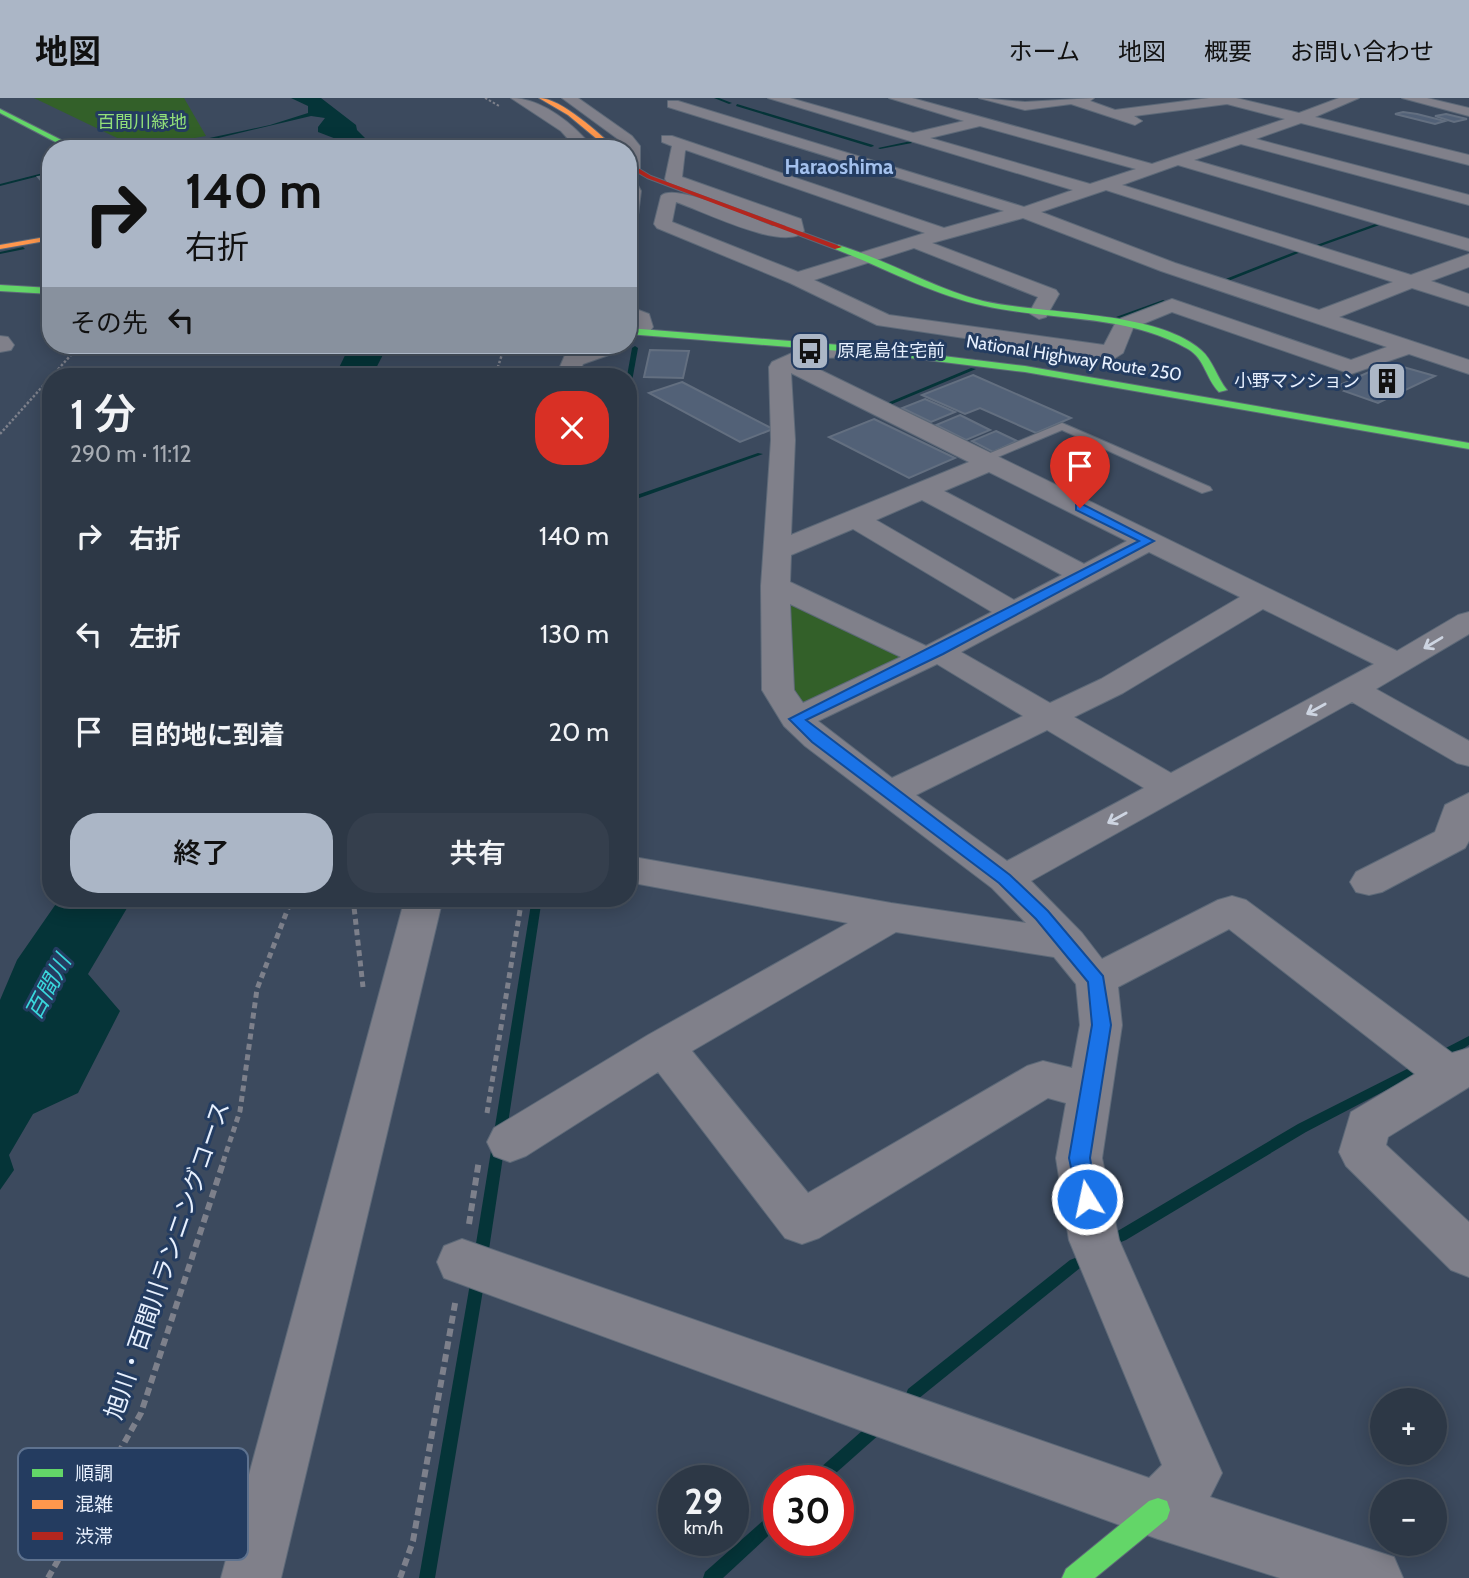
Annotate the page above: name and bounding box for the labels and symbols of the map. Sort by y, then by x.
park label: 百間川緑地 [97,111,187,133]
district label: Haraoshima [784,154,894,179]
bus stop icon: 原尾島住宅前 [789,330,831,372]
street label: National Highway Route 250 [965,330,1183,386]
place label: 原尾島住宅前 [837,340,945,362]
building icon: 小野マンション [1366,360,1408,402]
place label: 小野マンション [1234,370,1360,392]
pin [1050,436,1110,508]
one-way arrow [1424,636,1444,650]
one-way arrow [1307,702,1327,716]
one-way arrow [1107,812,1128,825]
water label: 百間川 [19,947,78,1024]
street label: 旭川・百間川ランニングコース [99,1097,235,1423]
position arrow [1050,1162,1124,1236]
legend [18,1448,248,1560]
text: 順調 [75,1462,113,1485]
speed limit sign: 30 [763,1465,854,1556]
text: 混雑 [75,1493,113,1516]
text: 渋滞 [75,1525,113,1548]

